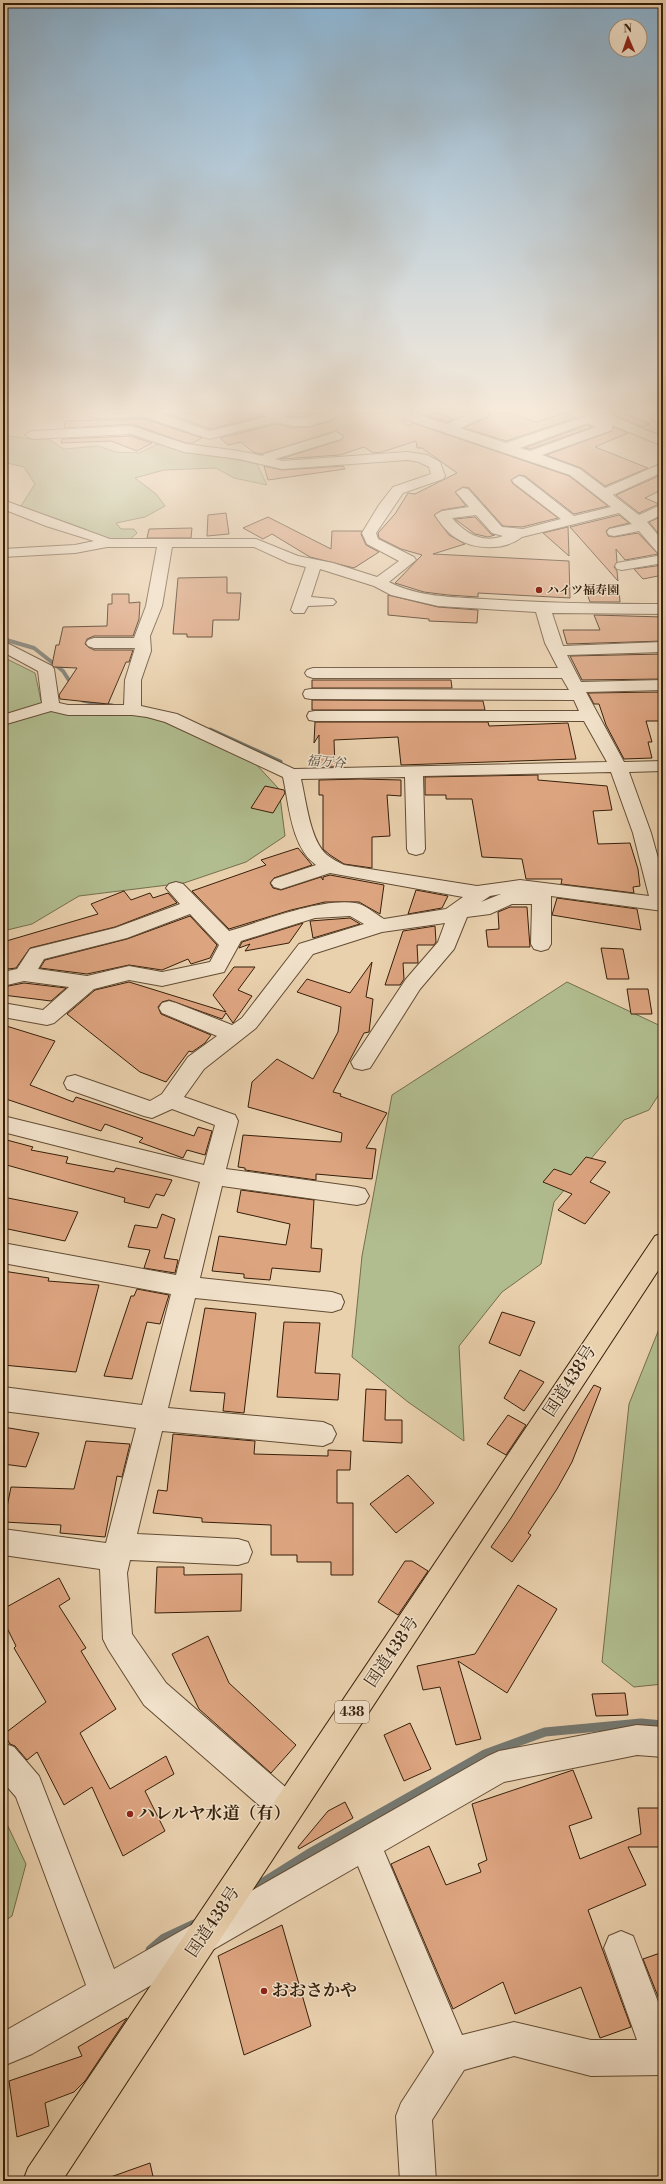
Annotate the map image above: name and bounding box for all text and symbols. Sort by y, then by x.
north arrow [608,18,648,58]
text: N [623,22,633,36]
place label: ハイツ福寿園 [547,583,619,598]
marker: ハイツ福寿園 [534,585,544,595]
water label: 福万谷 [306,753,347,771]
street label: 国道438号 [539,1341,601,1421]
street label: 国道438号 [360,1612,424,1692]
road number: 438 [335,1701,369,1723]
place label: ハレルヤ水道（有） [138,1803,291,1825]
marker: ハレルヤ水道（有） [125,1809,135,1819]
street label: 国道438号 [181,1882,245,1962]
place label: おおさかや [272,1980,357,2002]
marker: おおさかや [259,1986,269,1996]

